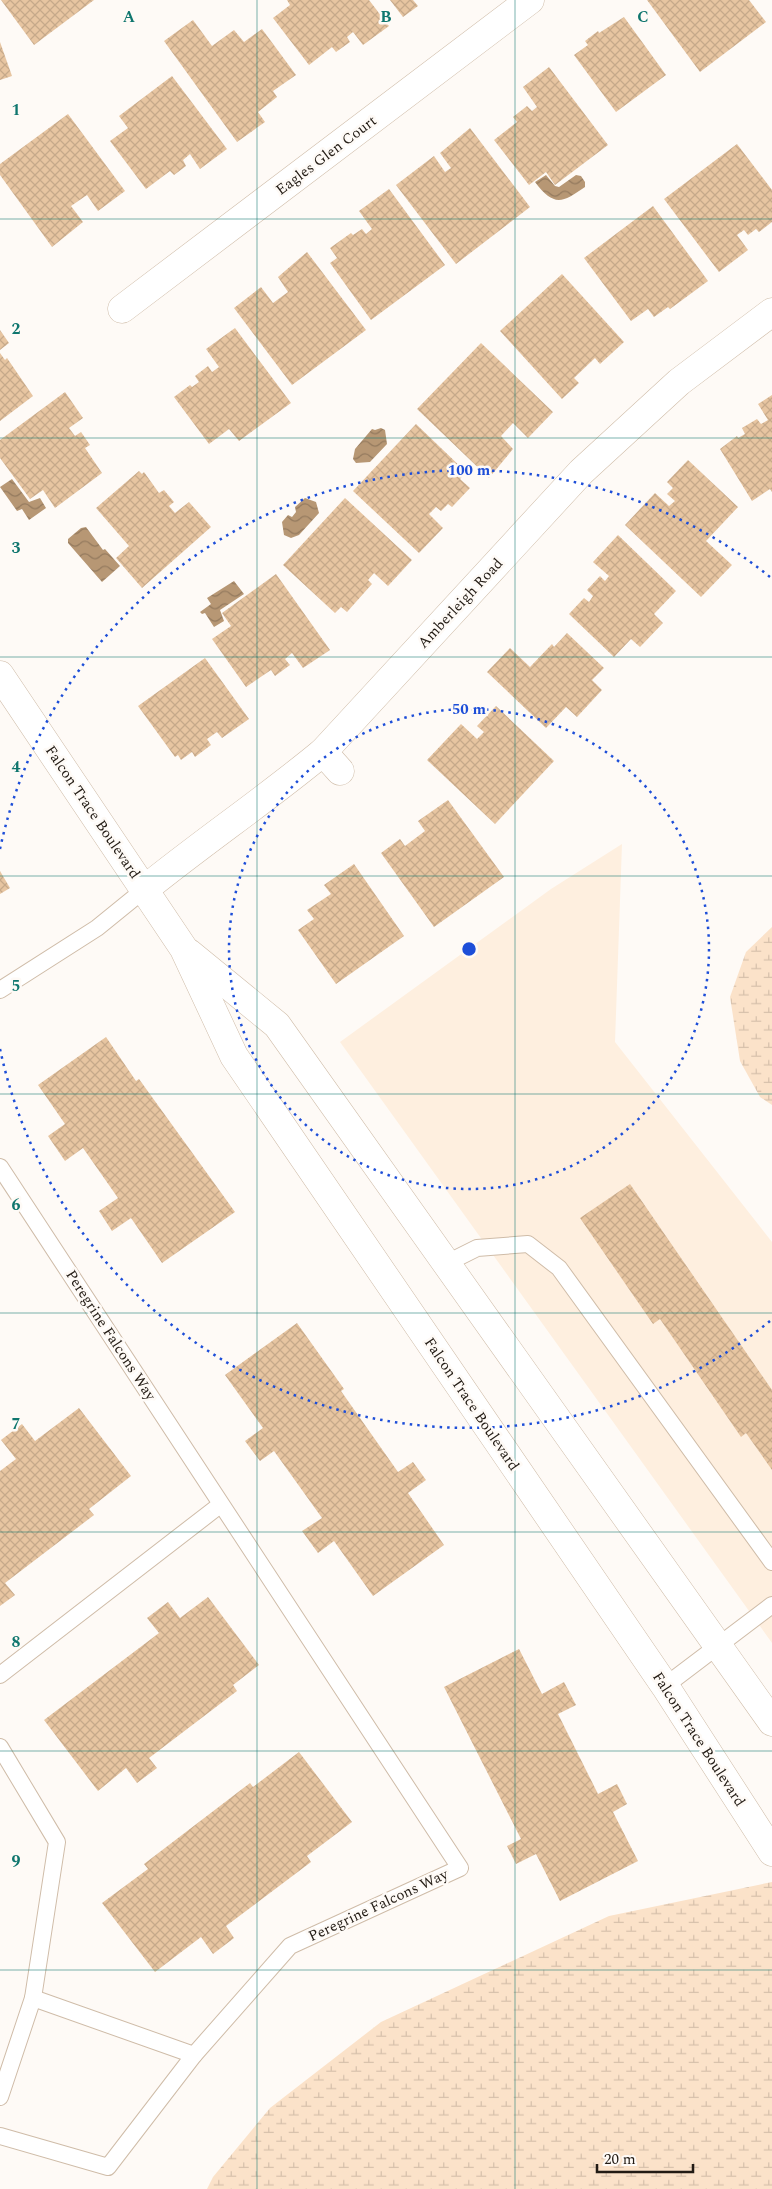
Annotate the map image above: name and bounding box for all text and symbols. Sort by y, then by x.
text: A [123,5,136,29]
text: B [380,5,392,29]
text: C [637,5,649,29]
text: 1 [12,98,20,122]
street label: Eagles Glen Court [271,110,382,201]
text: 2 [12,317,21,341]
text: 100 m [448,459,491,482]
text: 3 [12,536,21,560]
street label: Amberleigh Road [412,553,508,654]
text: 50 m [452,698,487,721]
street label: Falcon Trace Boulevard [39,741,146,884]
text: 4 [12,755,21,779]
centre of rings [460,940,478,958]
text: 5 [12,974,20,998]
text: 6 [12,1193,21,1217]
street label: Peregrine Falcons Way [60,1265,162,1406]
street label: Falcon Trace Boulevard [418,1333,525,1476]
text: 7 [12,1412,21,1436]
text: 8 [12,1630,21,1654]
street label: Falcon Trace Boulevard [646,1667,751,1811]
text: 9 [12,1849,21,1873]
street label: Peregrine Falcons Way [305,1863,453,1948]
scale bar [597,2142,693,2174]
text: 20 m [604,2148,636,2171]

